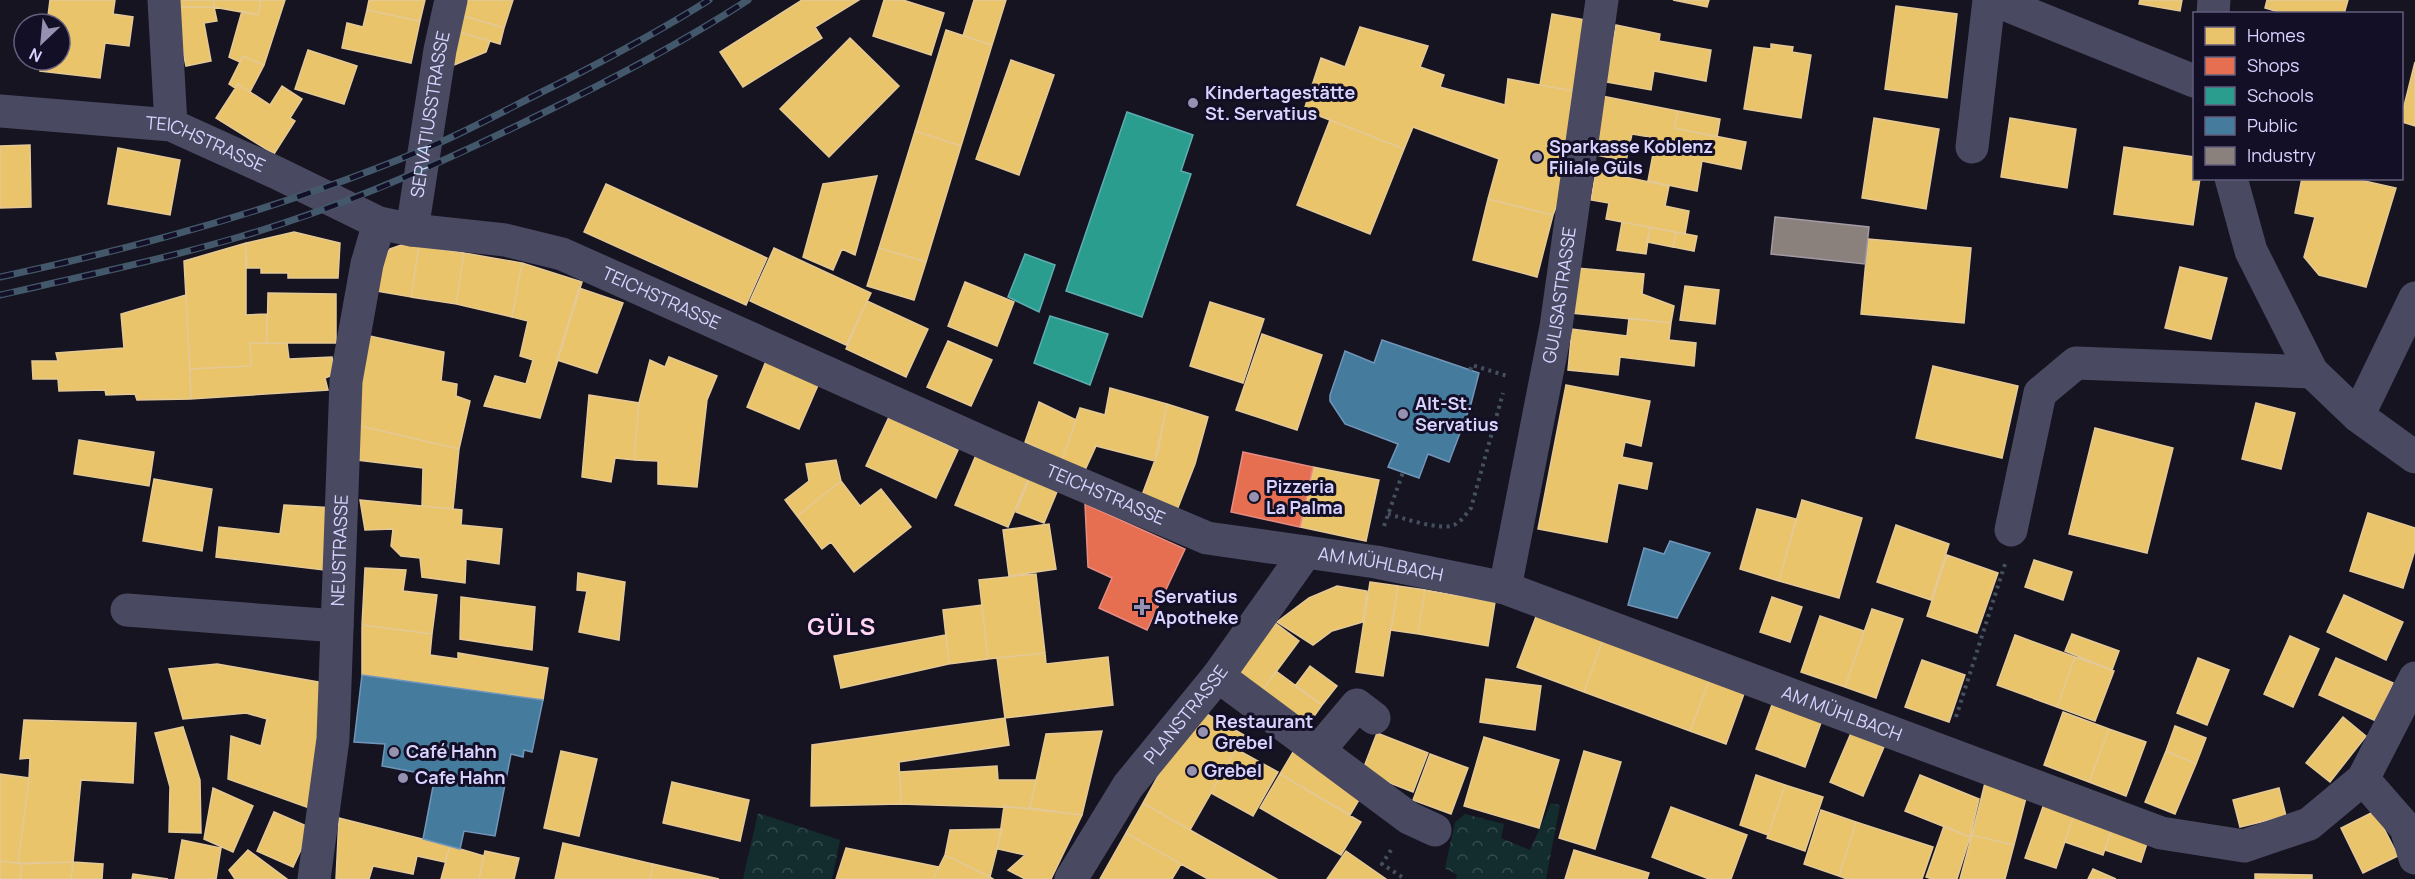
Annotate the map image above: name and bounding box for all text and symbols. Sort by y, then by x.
north arrow [12,12,72,72]
legend [2193,12,2403,180]
text: Homes [2247,23,2305,47]
street label: SERVATIUSSTRASSE [404,29,455,199]
text: N [25,43,45,68]
text: Shops [2247,53,2299,77]
place label: Kindertagestätte St. Servatius [1205,80,1355,125]
text: Schools [2247,83,2314,107]
marker: Kindertagestätte St. Servatius [1186,96,1200,110]
street label: TEICHSTRASSE [145,110,269,177]
text: Public [2247,113,2298,137]
place label: Sparkasse Koblenz Filiale Güls [1549,134,1713,179]
text: Industry [2247,143,2316,167]
marker: Sparkasse Koblenz Filiale Güls [1530,150,1544,164]
street label: GULISASTRASSE [1536,225,1581,365]
street label: TEICHSTRASSE [598,260,725,334]
place label: Alt-St. Servatius [1415,391,1499,436]
marker: Alt-St. Servatius [1396,407,1410,421]
street label: TEICHSTRASSE [1043,458,1169,530]
place label: Pizzeria La Palma [1266,474,1343,519]
marker: Pizzeria La Palma [1247,490,1261,504]
street label: NEUSTRASSE [325,494,353,607]
street label: AM MÜHLBACH [1317,541,1446,586]
place label: Servatius Apotheke [1154,584,1239,629]
marker: Servatius Apotheke [1135,600,1149,614]
district label: GÜLS [807,609,877,642]
street label: PLANSTRASSE [1138,660,1233,769]
street label: AM MÜHLBACH [1778,679,1906,746]
place label: Restaurant Grebel [1215,709,1313,754]
marker: Restaurant Grebel [1196,725,1210,739]
place label: Café Hahn [406,739,497,763]
marker: Café Hahn [387,745,401,759]
place label: Grebel [1204,758,1262,782]
marker: Grebel [1185,764,1199,778]
place label: Cafe Hahn [415,765,505,789]
marker: Cafe Hahn [396,771,410,785]

